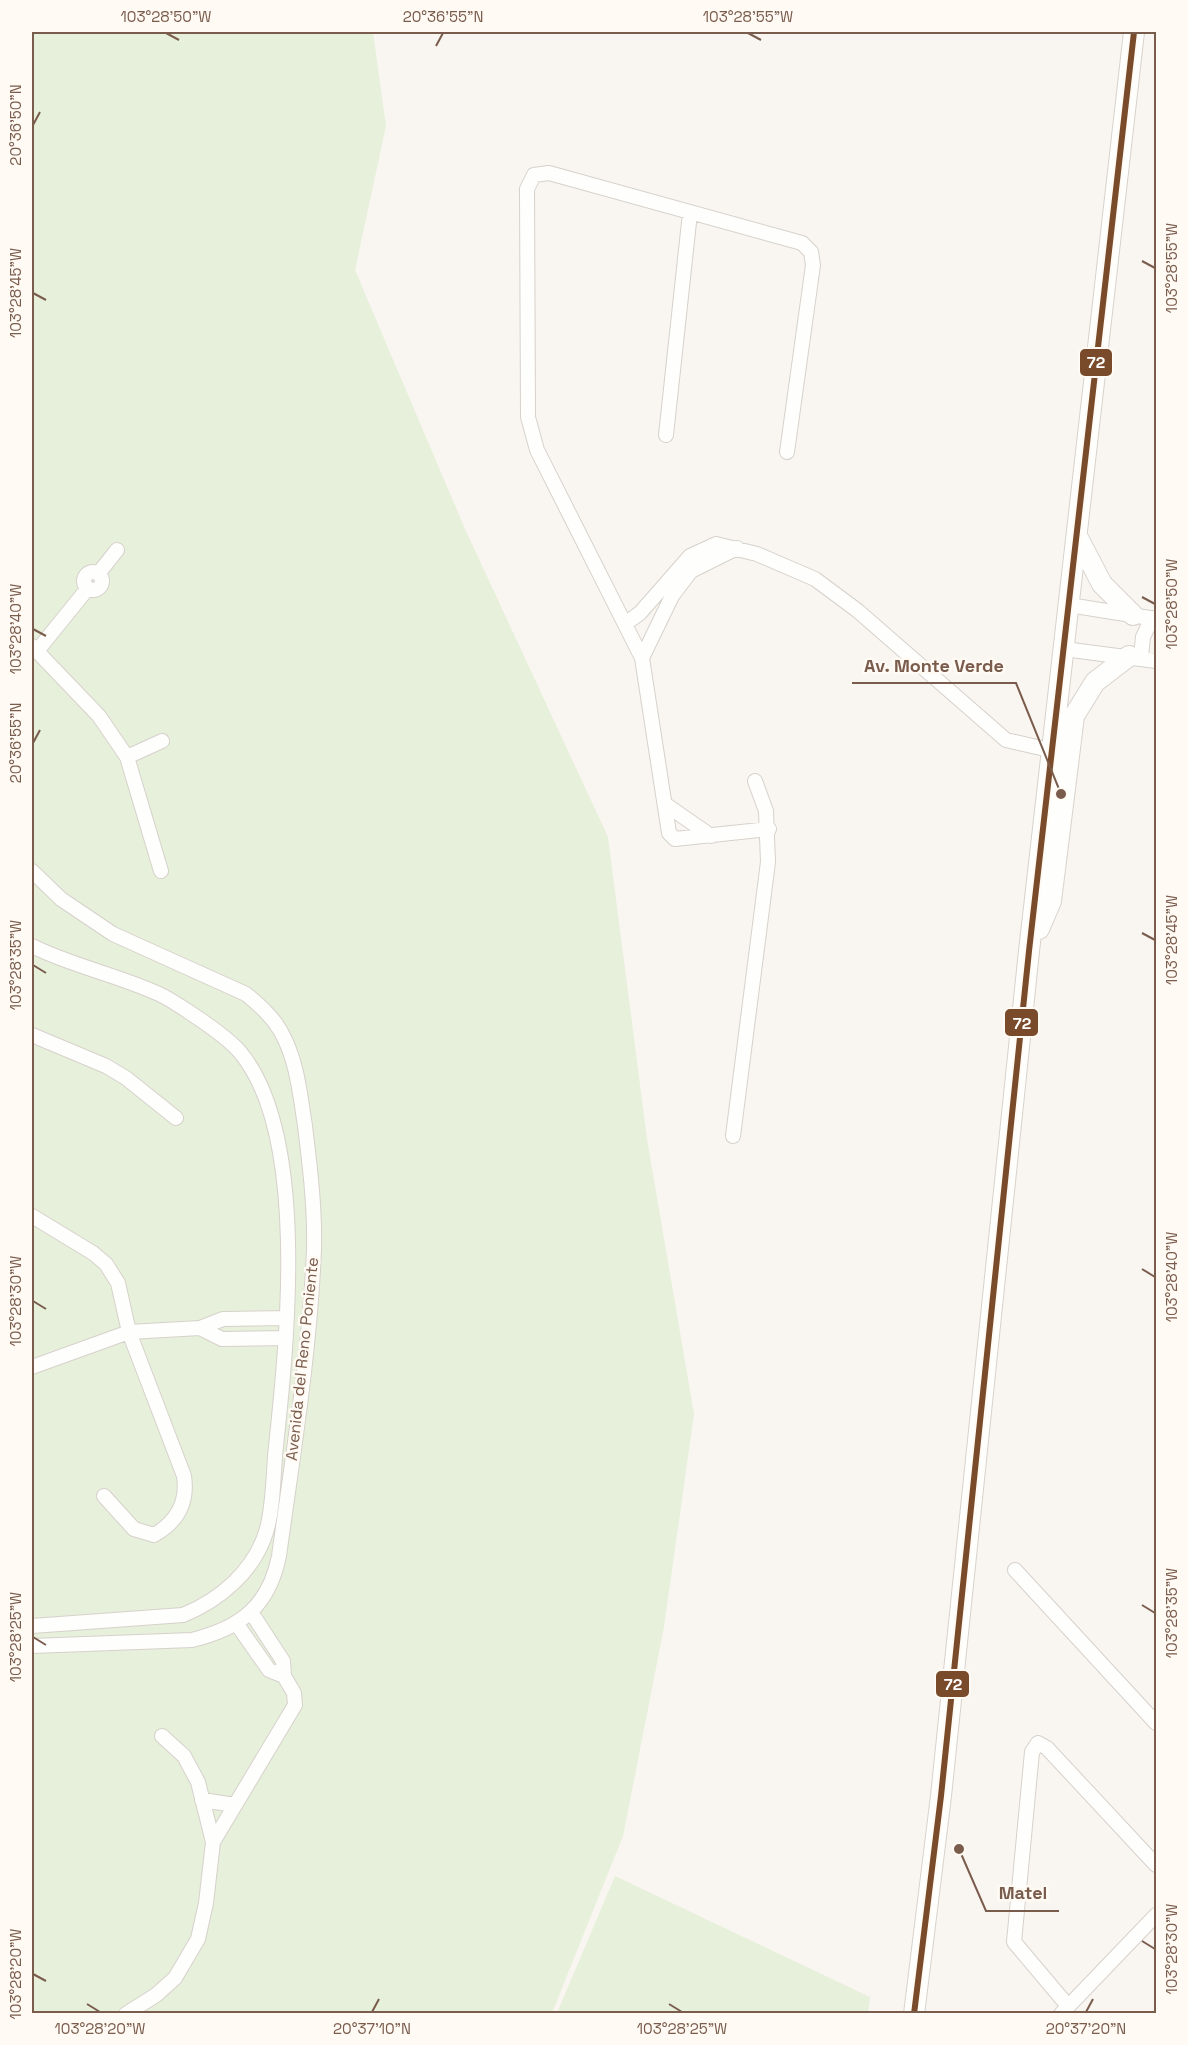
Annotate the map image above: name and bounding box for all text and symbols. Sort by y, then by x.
text: 103°28'50"W [121,7,211,26]
text: 20°36'55"N [403,7,483,26]
text: 103°28'55"W [703,7,793,26]
text: 20°36'50"N [6,84,25,166]
text: 103°28'55"W [1162,223,1181,313]
text: 103°28'45"W [6,248,25,338]
line badge: 72 [1079,348,1113,377]
text: 72 [1087,352,1105,373]
text: 103°28'50"W [1162,559,1181,649]
text: 103°28'40"W [6,584,25,674]
callout: Av. Monte Verde [852,647,1016,683]
text: Av. Monte Verde [864,654,1004,677]
text: 20°36'55"N [6,703,25,783]
text: 103°28'45"W [1162,895,1181,985]
text: 103°28'35"W [6,920,25,1010]
line badge: 72 [1004,1008,1039,1037]
text: 72 [1013,1013,1031,1034]
text: 103°28'40"W [1162,1232,1181,1322]
text: 103°28'30"W [6,1256,25,1347]
street label: Avenida del Reno Poniente [281,1256,323,1462]
text: 103°28'35"W [1162,1568,1181,1658]
text: 103°28'25"W [6,1592,25,1682]
line badge: 72 [935,1670,970,1698]
text: 72 [944,1674,962,1695]
callout: Matel [986,1875,1059,1911]
text: Matel [999,1881,1047,1904]
text: 103°28'30"W [1162,1904,1181,1995]
text: 103°28'20"W [6,1929,25,2019]
text: 103°28'20"W [55,2019,145,2038]
text: 20°37'10"N [333,2019,411,2038]
text: 103°28'25"W [637,2019,727,2038]
text: 20°37'20"N [1046,2019,1126,2038]

